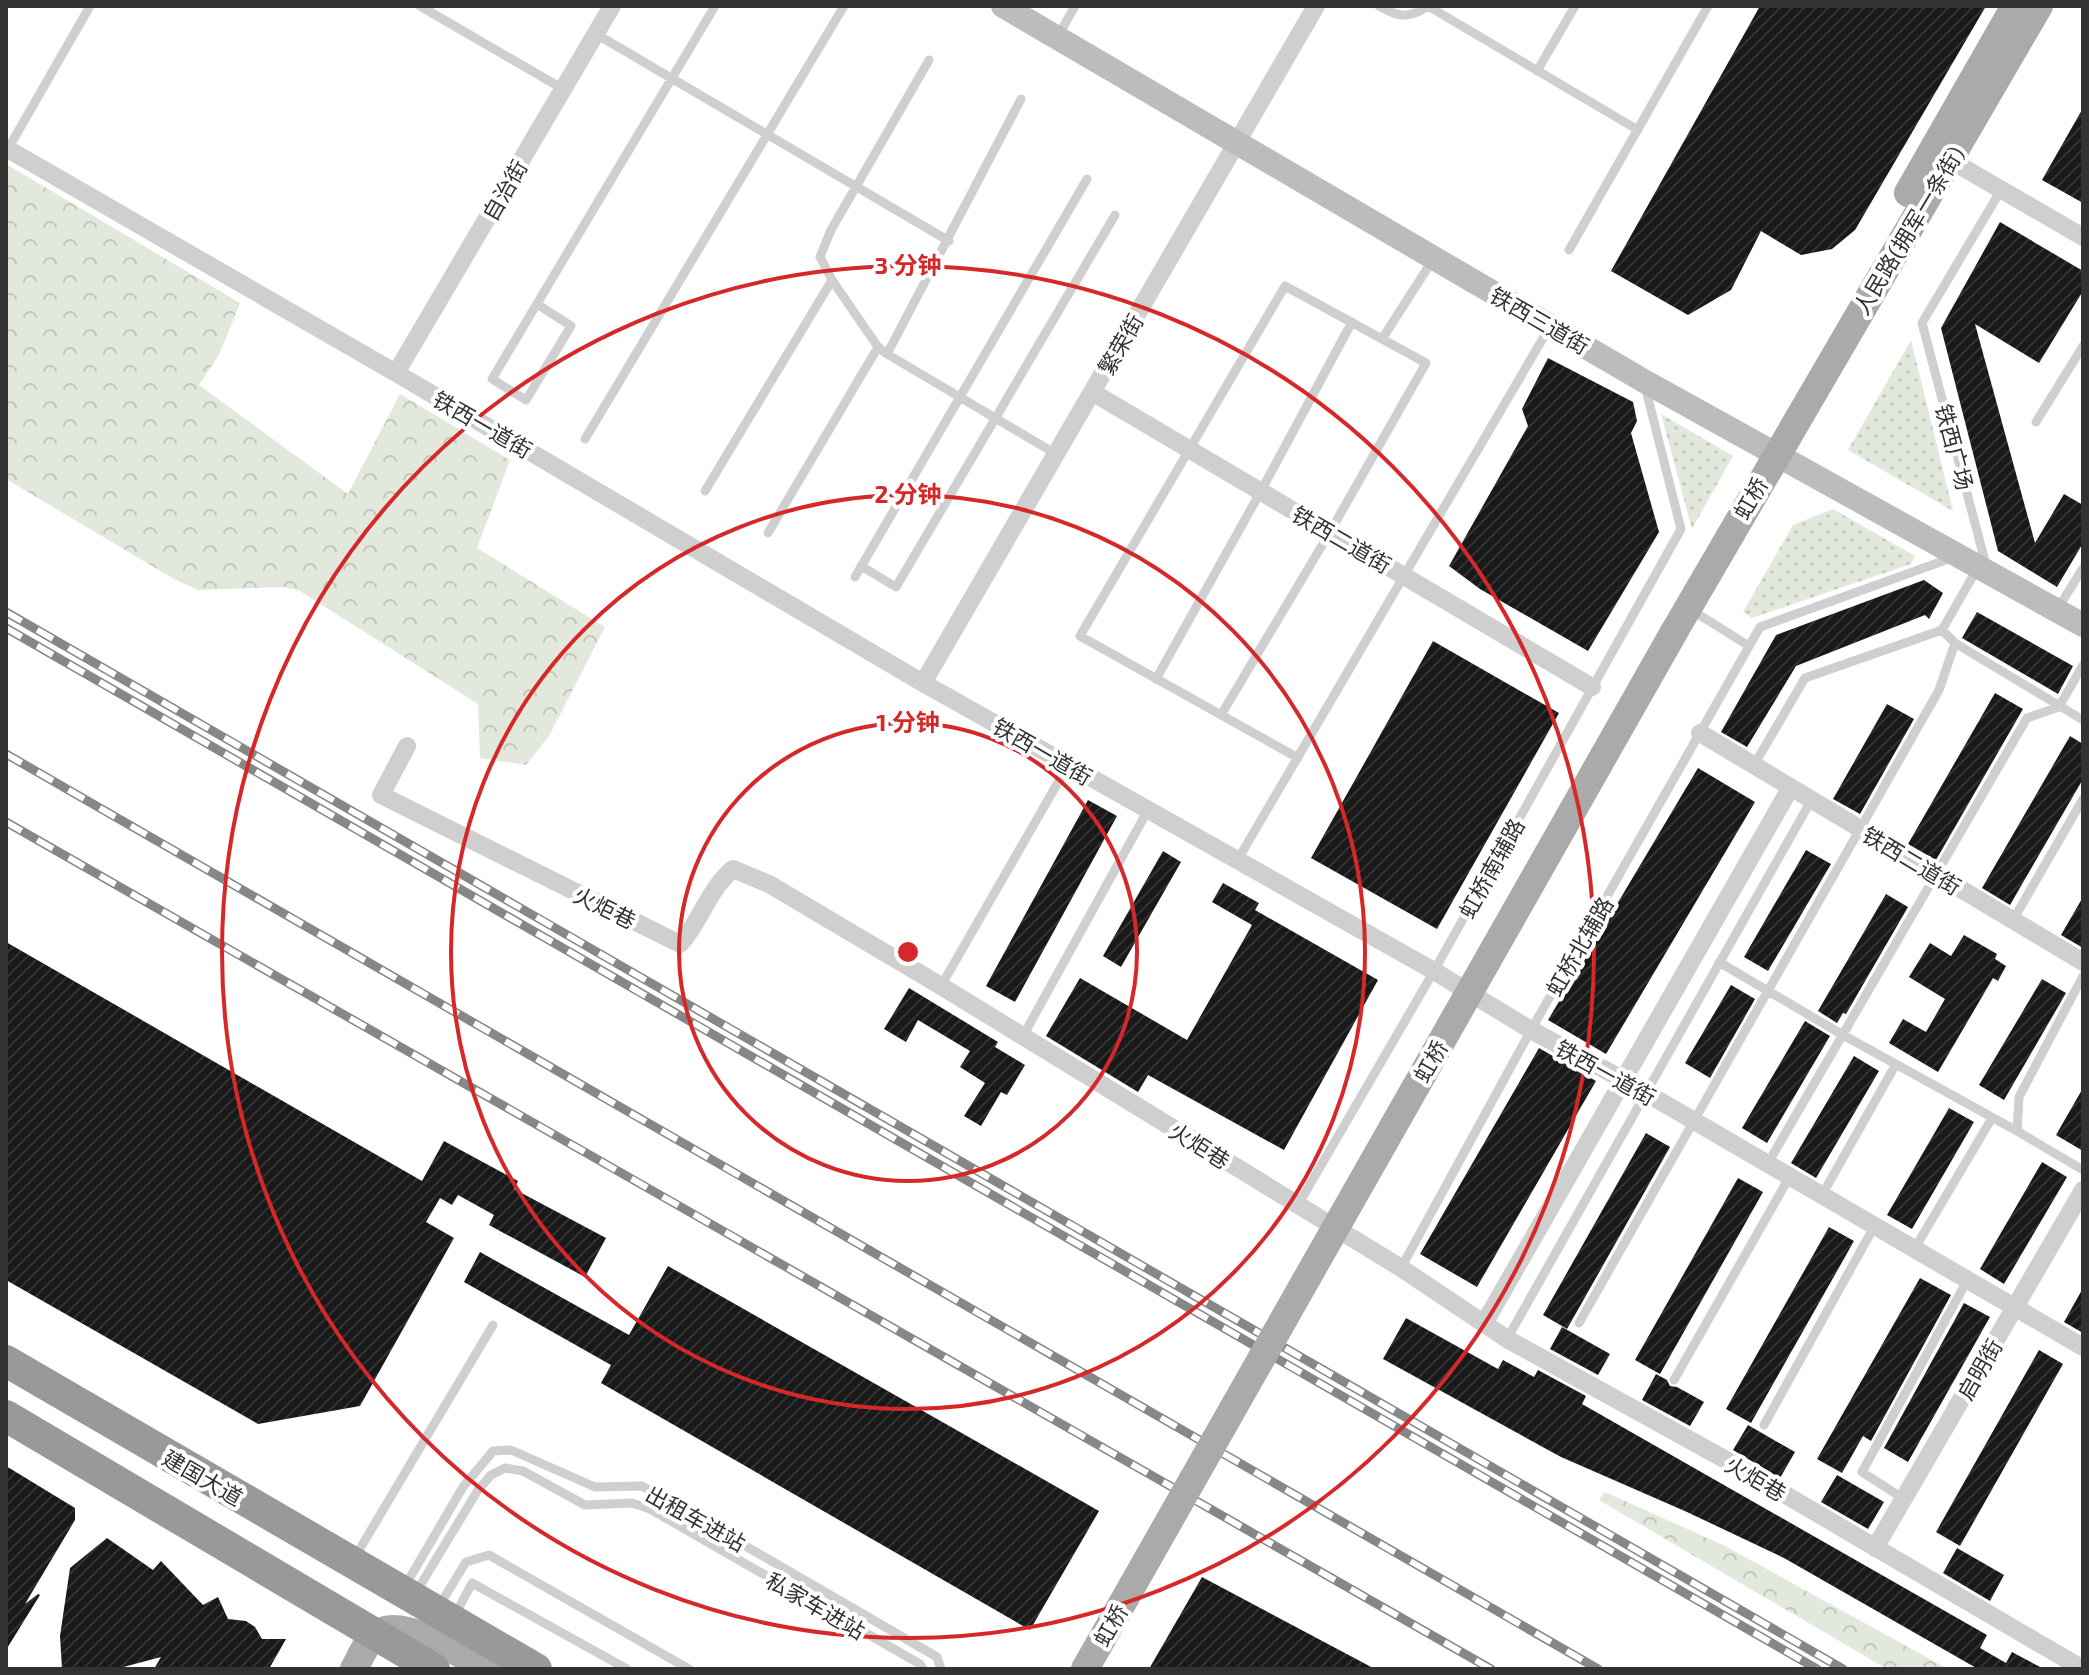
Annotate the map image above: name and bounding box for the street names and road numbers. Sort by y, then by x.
street label: 人民路(拥军一条街) [1847,141,1969,319]
street label: 自治街 [476,155,532,225]
street label: 铁西三道街 [1486,281,1594,359]
street label: 繁荣街 [1092,309,1148,379]
street label: 铁西一道街 [429,385,537,463]
street label: 铁西广场 [1931,401,1979,493]
street label: 虹桥 [1728,472,1772,524]
street label: 铁西二道街 [1288,500,1396,578]
street label: 铁西一道街 [989,712,1097,790]
street label: 虹桥南辅路 [1453,814,1529,922]
street label: 铁西二道街 [1858,821,1966,899]
street label: 火炬巷 [570,881,640,933]
street label: 虹桥北辅路 [1540,892,1618,1000]
street label: 铁西一道街 [1552,1034,1660,1110]
street label: 虹桥 [1408,1035,1452,1087]
street label: 火炬巷 [1165,1116,1235,1174]
street label: 启明街 [1951,1334,2007,1404]
street label: 建国大道 [158,1444,248,1510]
street label: 火炬巷 [1721,1450,1791,1506]
street label: 出租车进站 [642,1480,750,1556]
street label: 私家车进站 [762,1566,870,1644]
street label: 虹桥 [1088,1599,1132,1651]

